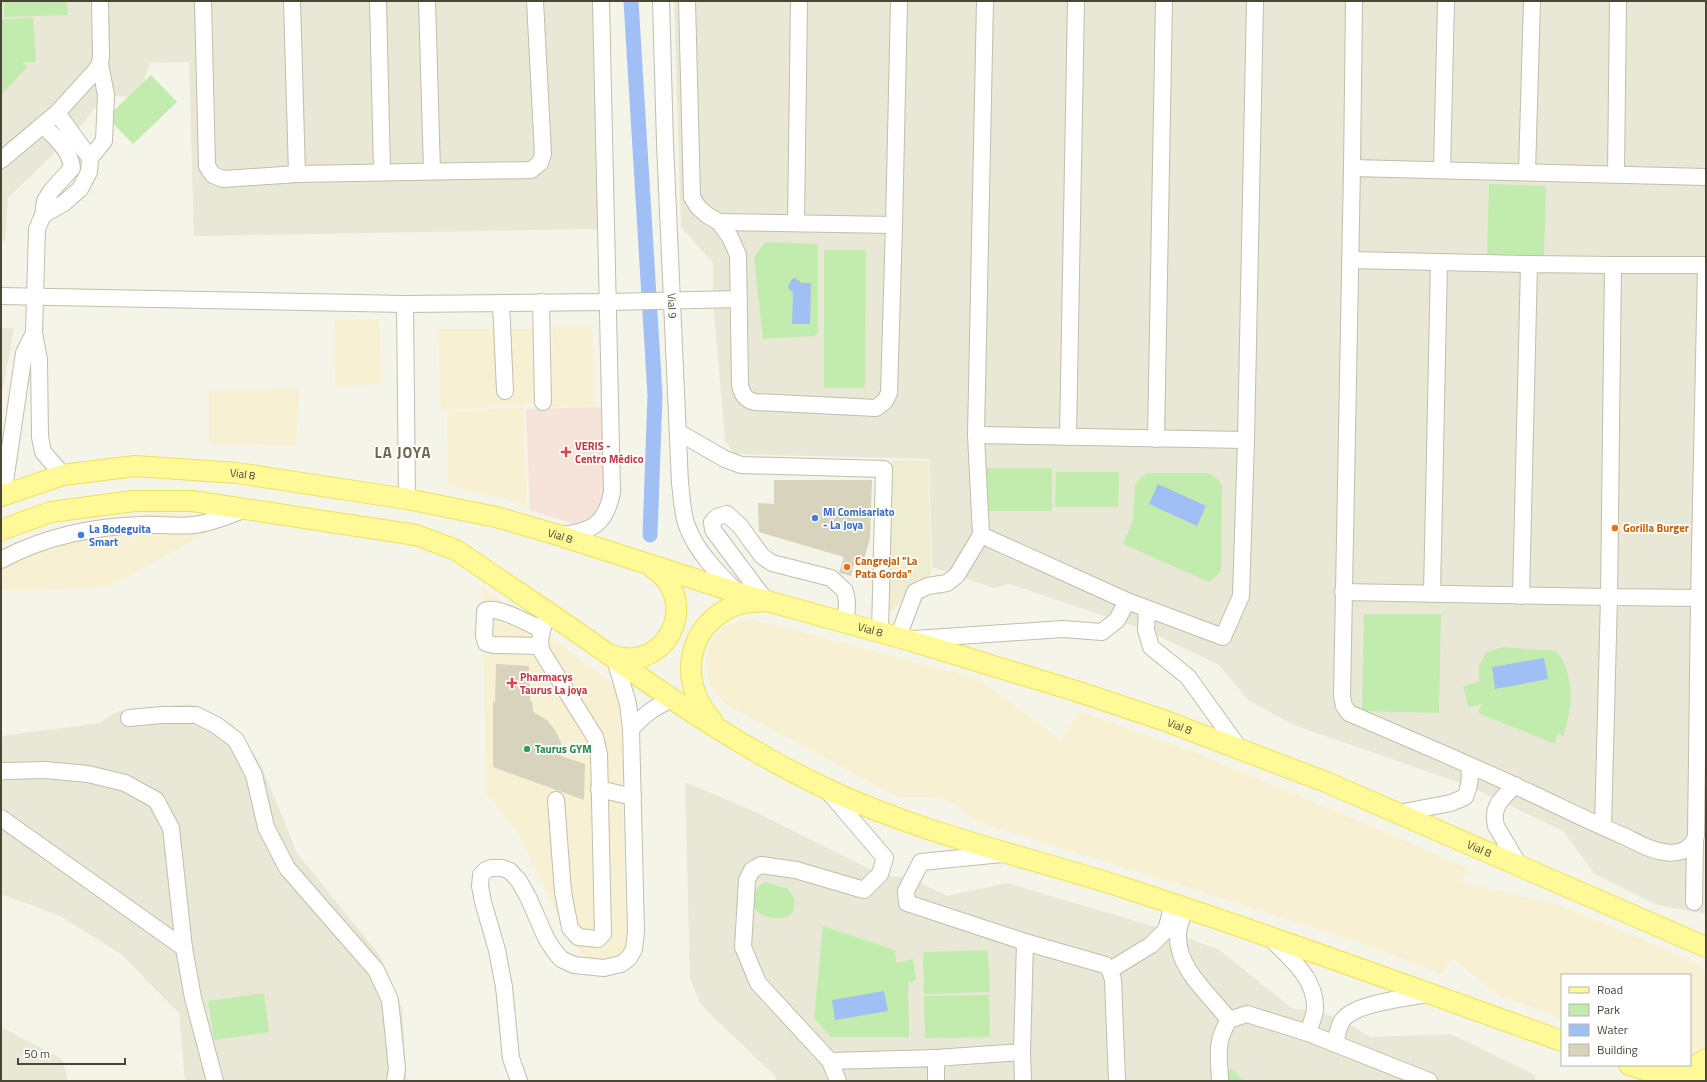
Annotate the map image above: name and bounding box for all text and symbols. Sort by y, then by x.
street label: Vial 9 [664,293,681,319]
place label: VERIS - Centro Médico [575,438,644,467]
district label: LA JOYA [375,441,431,464]
marker: VERIS - Centro Médico [560,446,572,458]
street label: Vial 8 [229,465,256,484]
place label: Mi Comisariato - La Joya [823,504,895,533]
marker: Mi Comisariato - La Joya [810,513,820,523]
place label: Gorilla Burger [1623,520,1689,536]
place label: La Bodeguita Smart [89,521,151,550]
marker: Gorilla Burger [1610,523,1620,533]
street label: Vial 8 [546,524,575,547]
marker: La Bodeguita Smart [76,530,86,540]
place label: Cangrejal "La Pata Gorda" [855,553,918,582]
marker: Cangrejal "La Pata Gorda" [842,562,852,572]
street label: Vial 8 [856,618,885,641]
place label: Pharmacys Taurus La joya [520,669,588,698]
marker: Pharmacys Taurus La joya [507,678,517,688]
street label: Vial 8 [1165,714,1194,738]
place label: Taurus GYM [535,741,592,757]
marker: Taurus GYM [522,744,532,754]
street label: Vial 8 [1465,836,1494,861]
legend [1561,974,1691,1066]
text: Road [1597,980,1623,999]
text: Park [1597,1000,1620,1019]
text: Water [1597,1020,1628,1039]
scale bar [18,1040,125,1066]
text: Building [1597,1040,1638,1059]
text: 50 m [24,1044,50,1063]

